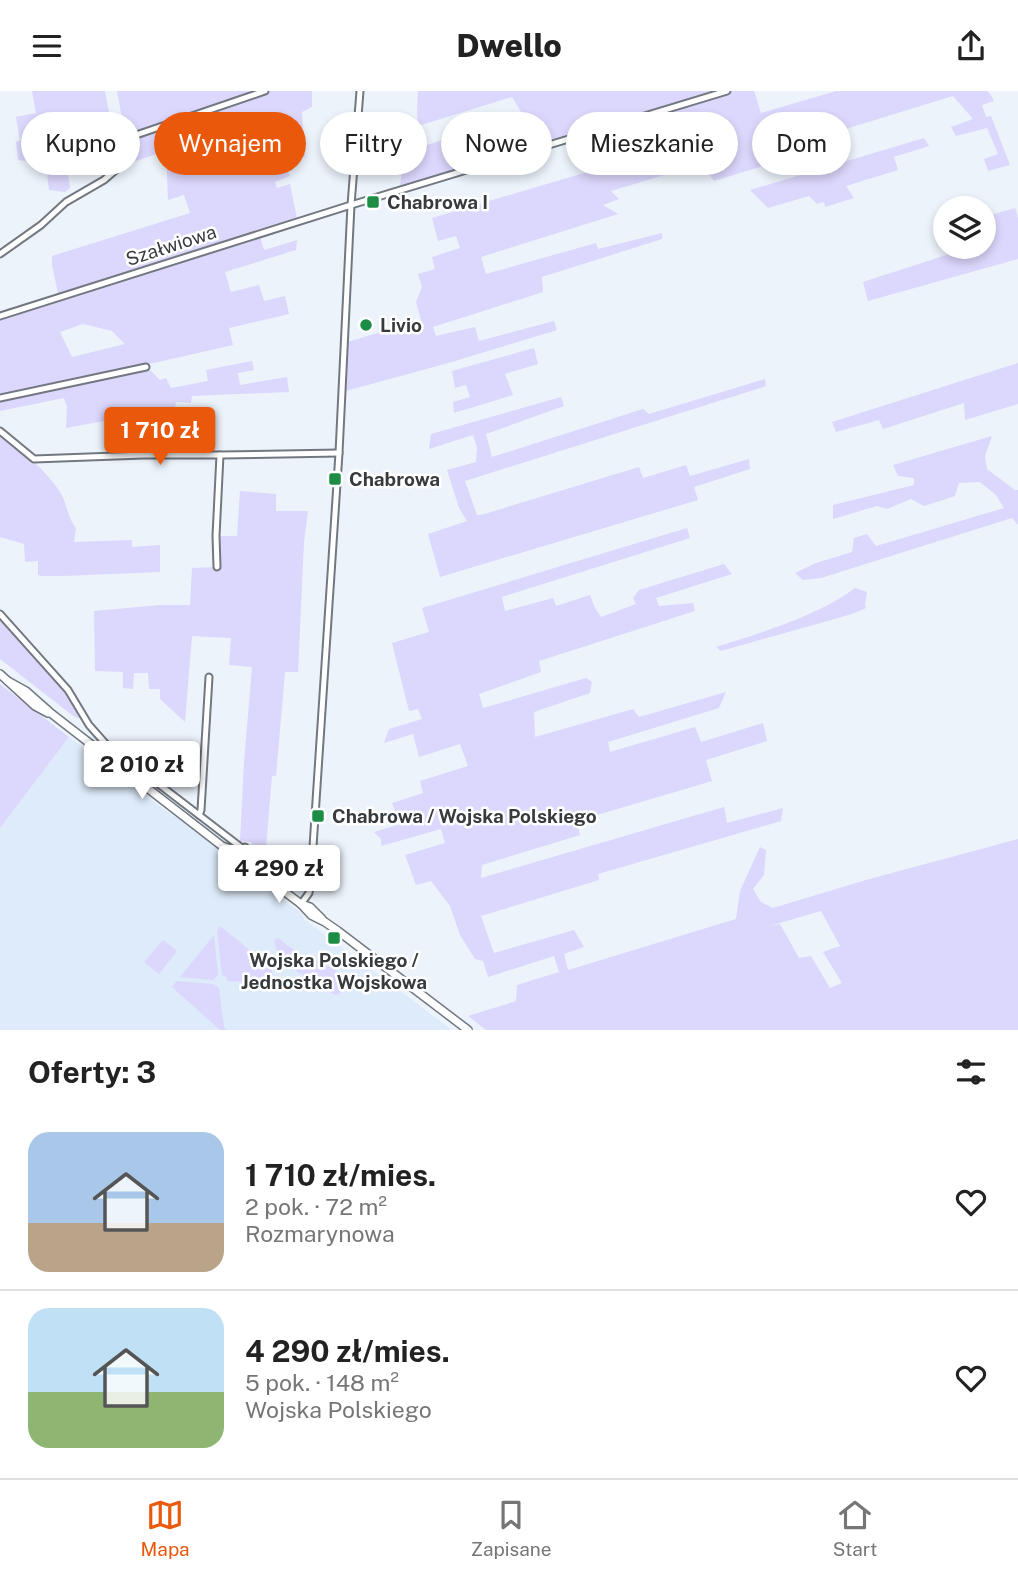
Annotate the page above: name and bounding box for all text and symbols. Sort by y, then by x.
icon: menu [28,27,66,65]
text: Dwello [456,27,562,64]
icon: share [952,27,990,65]
chip: Kupno [21,112,140,175]
chip: Wynajem [154,112,306,175]
chip: Filtry [320,112,427,175]
chip: Nowe [441,112,552,175]
chip: Mieszkanie [566,112,738,175]
chip: Dom [752,112,851,175]
place label: Chabrowa I [387,191,488,213]
marker: Chabrowa I [365,194,381,210]
map controls [933,196,996,259]
button: layers [933,196,996,259]
street label: Szałwiowa [123,220,219,270]
place label: Livio [380,314,422,336]
marker: Livio [358,317,374,333]
pin: 1 710 zł [88,407,232,467]
text: 1 710 zł [120,416,200,443]
place label: Chabrowa [349,468,440,490]
marker: Chabrowa [327,471,343,487]
pin: 2 010 zł [70,741,214,801]
text: 2 010 zł [100,750,184,777]
place label: Chabrowa / Wojska Polskiego [332,805,597,827]
marker: Chabrowa / Wojska Polskiego [310,808,326,824]
pin: 4 290 zł [207,845,351,905]
text: 4 290 zł [234,854,324,881]
marker: Wojska Polskiego / Jednostka Wojskowa [326,930,342,946]
place label: Wojska Polskiego / Jednostka Wojskowa [241,949,427,993]
icon: filters [952,1053,990,1091]
text: Oferty: 3 [28,1054,156,1090]
text: 1 710 zł/mies. [245,1157,436,1193]
icon: home [84,1160,168,1244]
icon: heart [952,1183,990,1221]
text: 2 pok. · 72 m² [245,1193,387,1220]
text: Rozmarynowa [245,1220,395,1247]
text: 4 290 zł/mies. [245,1333,450,1369]
icon: home [84,1336,168,1420]
icon: heart [952,1359,990,1397]
text: 5 pok. · 148 m² [245,1369,399,1396]
text: Wojska Polskiego [245,1396,432,1423]
tab: Mapa [141,1496,190,1560]
tab: Zapisane [471,1496,551,1560]
tab: Start [833,1496,877,1560]

